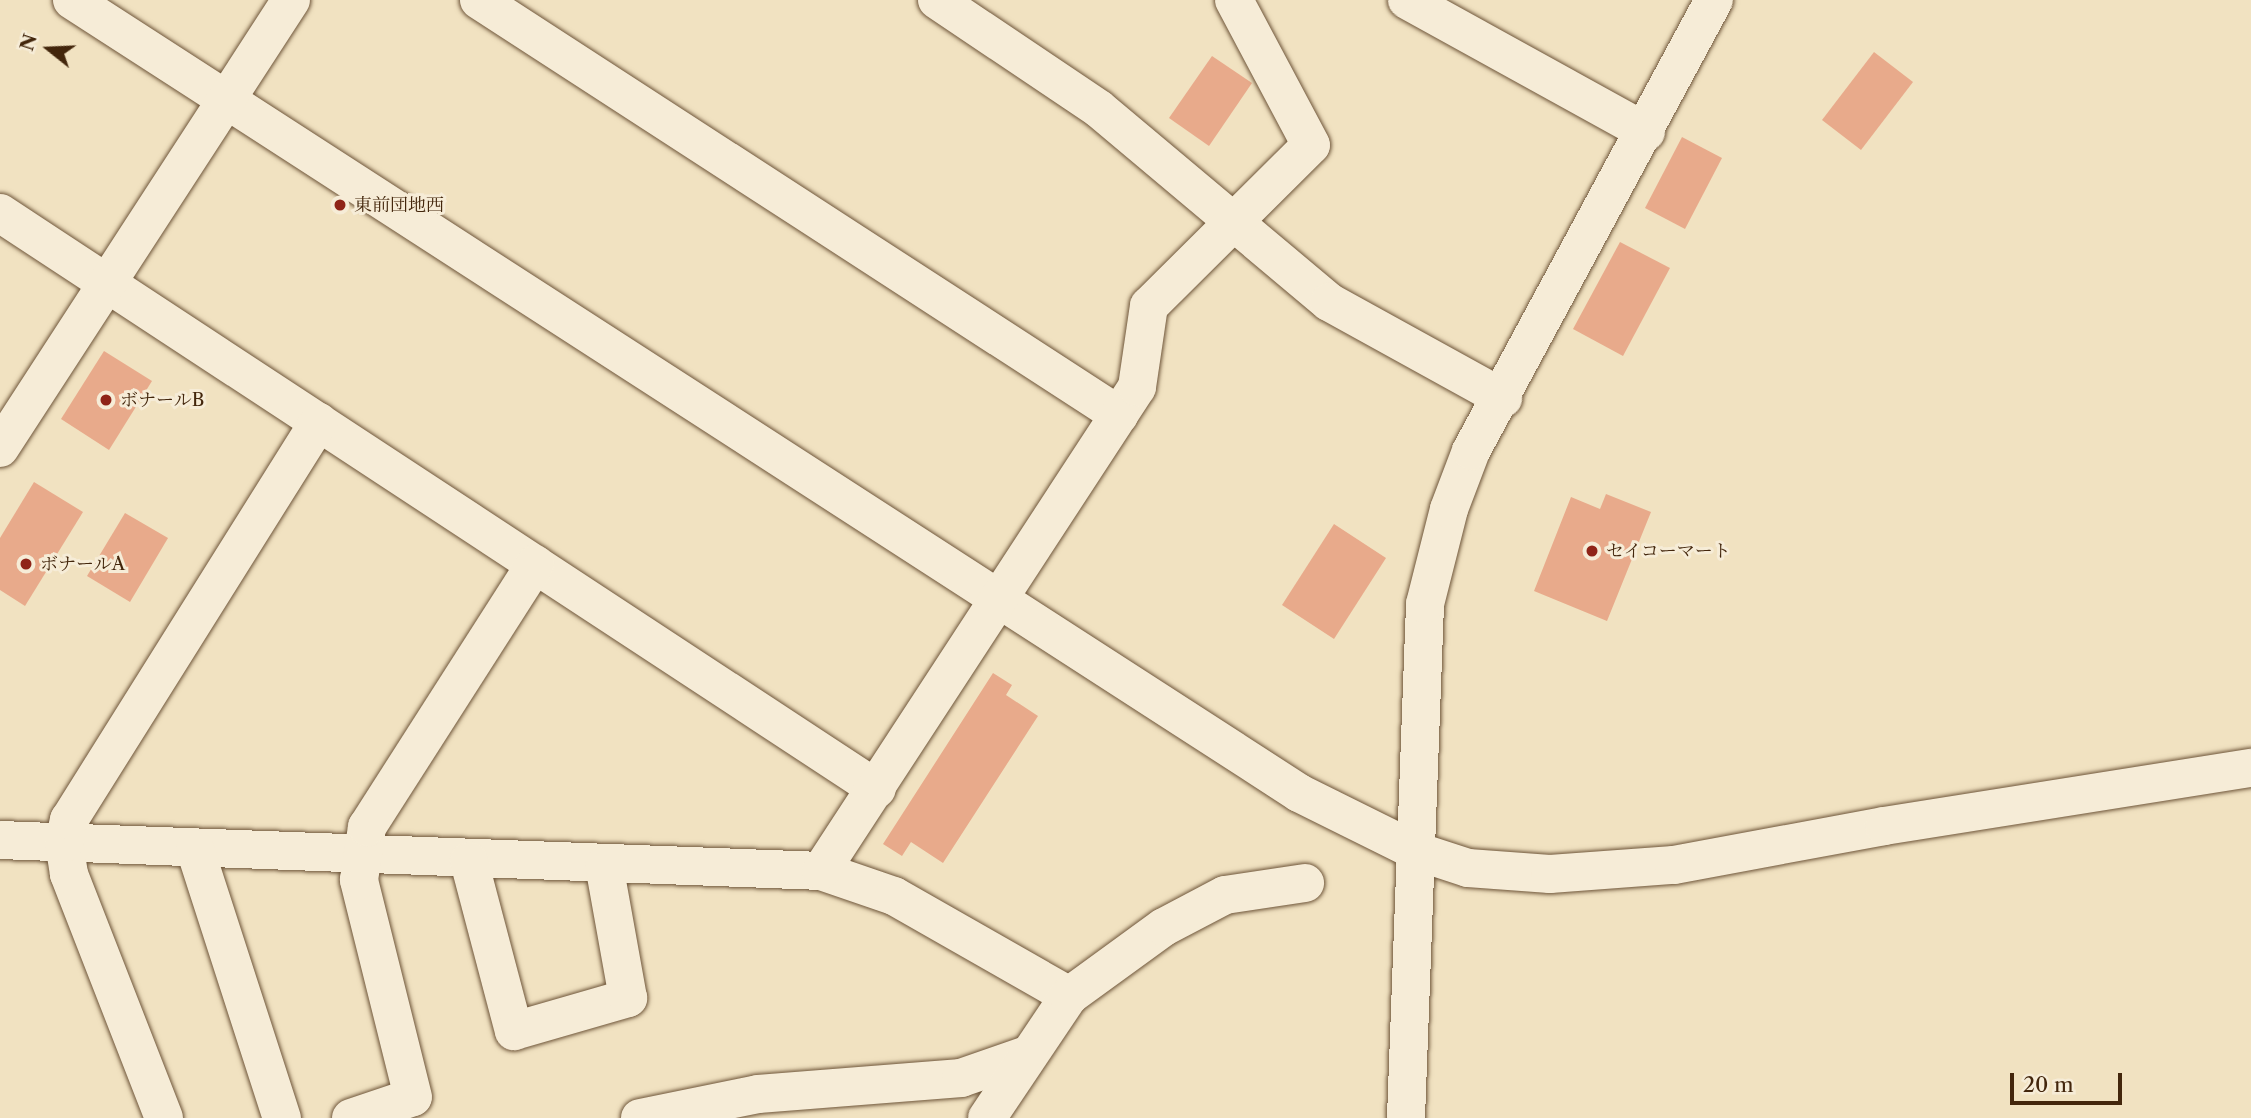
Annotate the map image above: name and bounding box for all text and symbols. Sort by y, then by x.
north arrow [14,14,84,84]
text: N [15,31,42,54]
place label: 東前団地西 [354,194,444,216]
marker: 東前団地西 [332,197,348,213]
place label: ボナールB [120,389,205,411]
marker: ボナールB [98,392,114,408]
place label: セイコーマート [1606,540,1732,562]
marker: セイコーマート [1584,543,1600,559]
place label: ボナールA [40,553,125,575]
marker: ボナールA [18,556,34,572]
scale bar [2013,1058,2125,1102]
text: 20 m [2023,1072,2074,1097]

